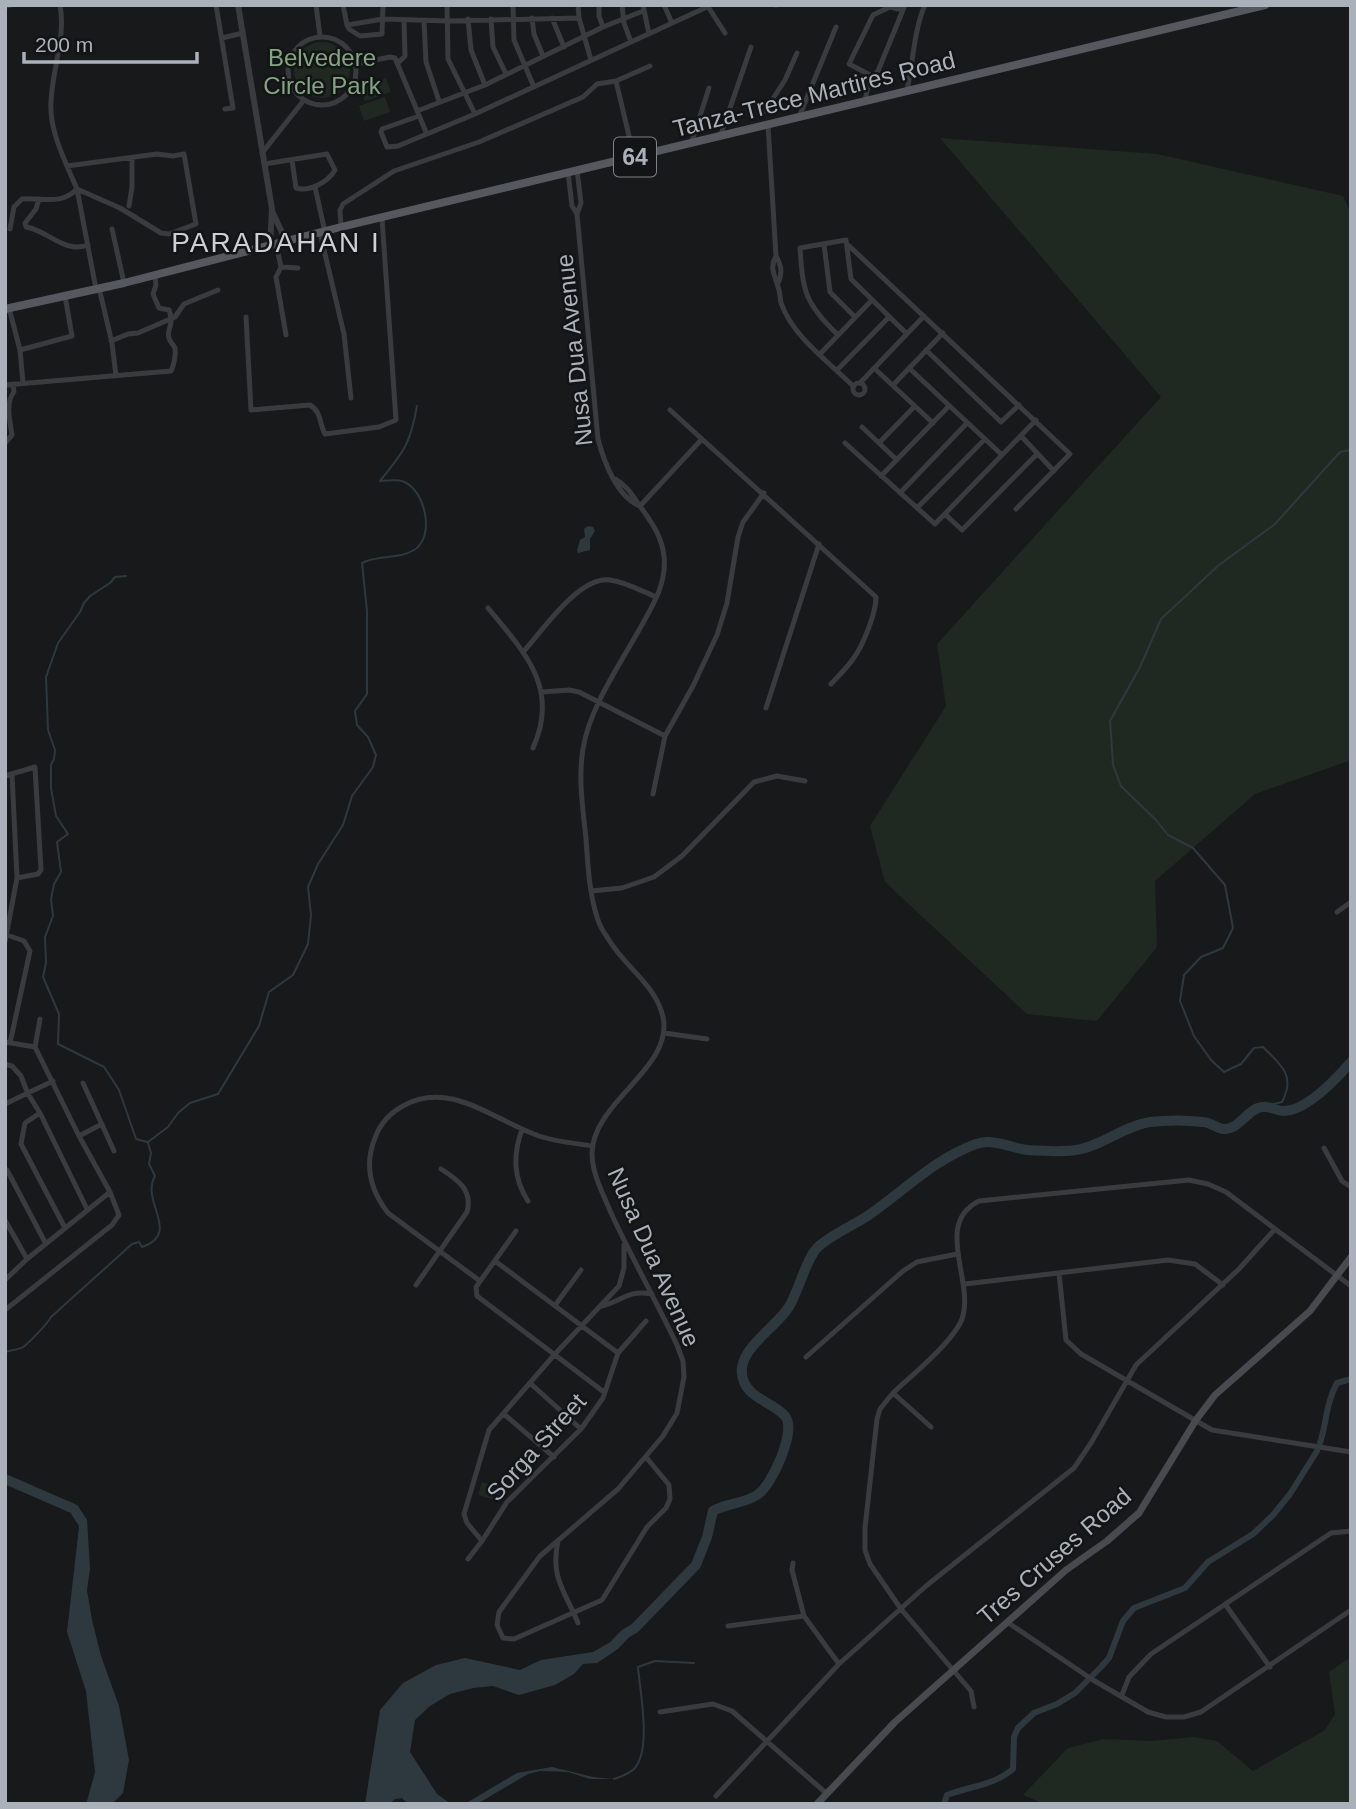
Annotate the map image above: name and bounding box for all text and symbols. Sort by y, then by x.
scale bar [24,21,198,65]
text: 200 m [35,33,93,56]
park label: Belvedere Circle Park [263,44,382,99]
street label: Tanza-Trece Martires Road [670,46,958,142]
road number: 64 [614,138,656,176]
district label: PARADAHAN I [171,227,381,258]
street label: Nusa Dua Avenue [550,253,598,447]
street label: Nusa Dua Avenue [602,1163,706,1351]
street label: Sorga Street [481,1388,591,1506]
street label: Tres Cruses Road [972,1482,1136,1630]

